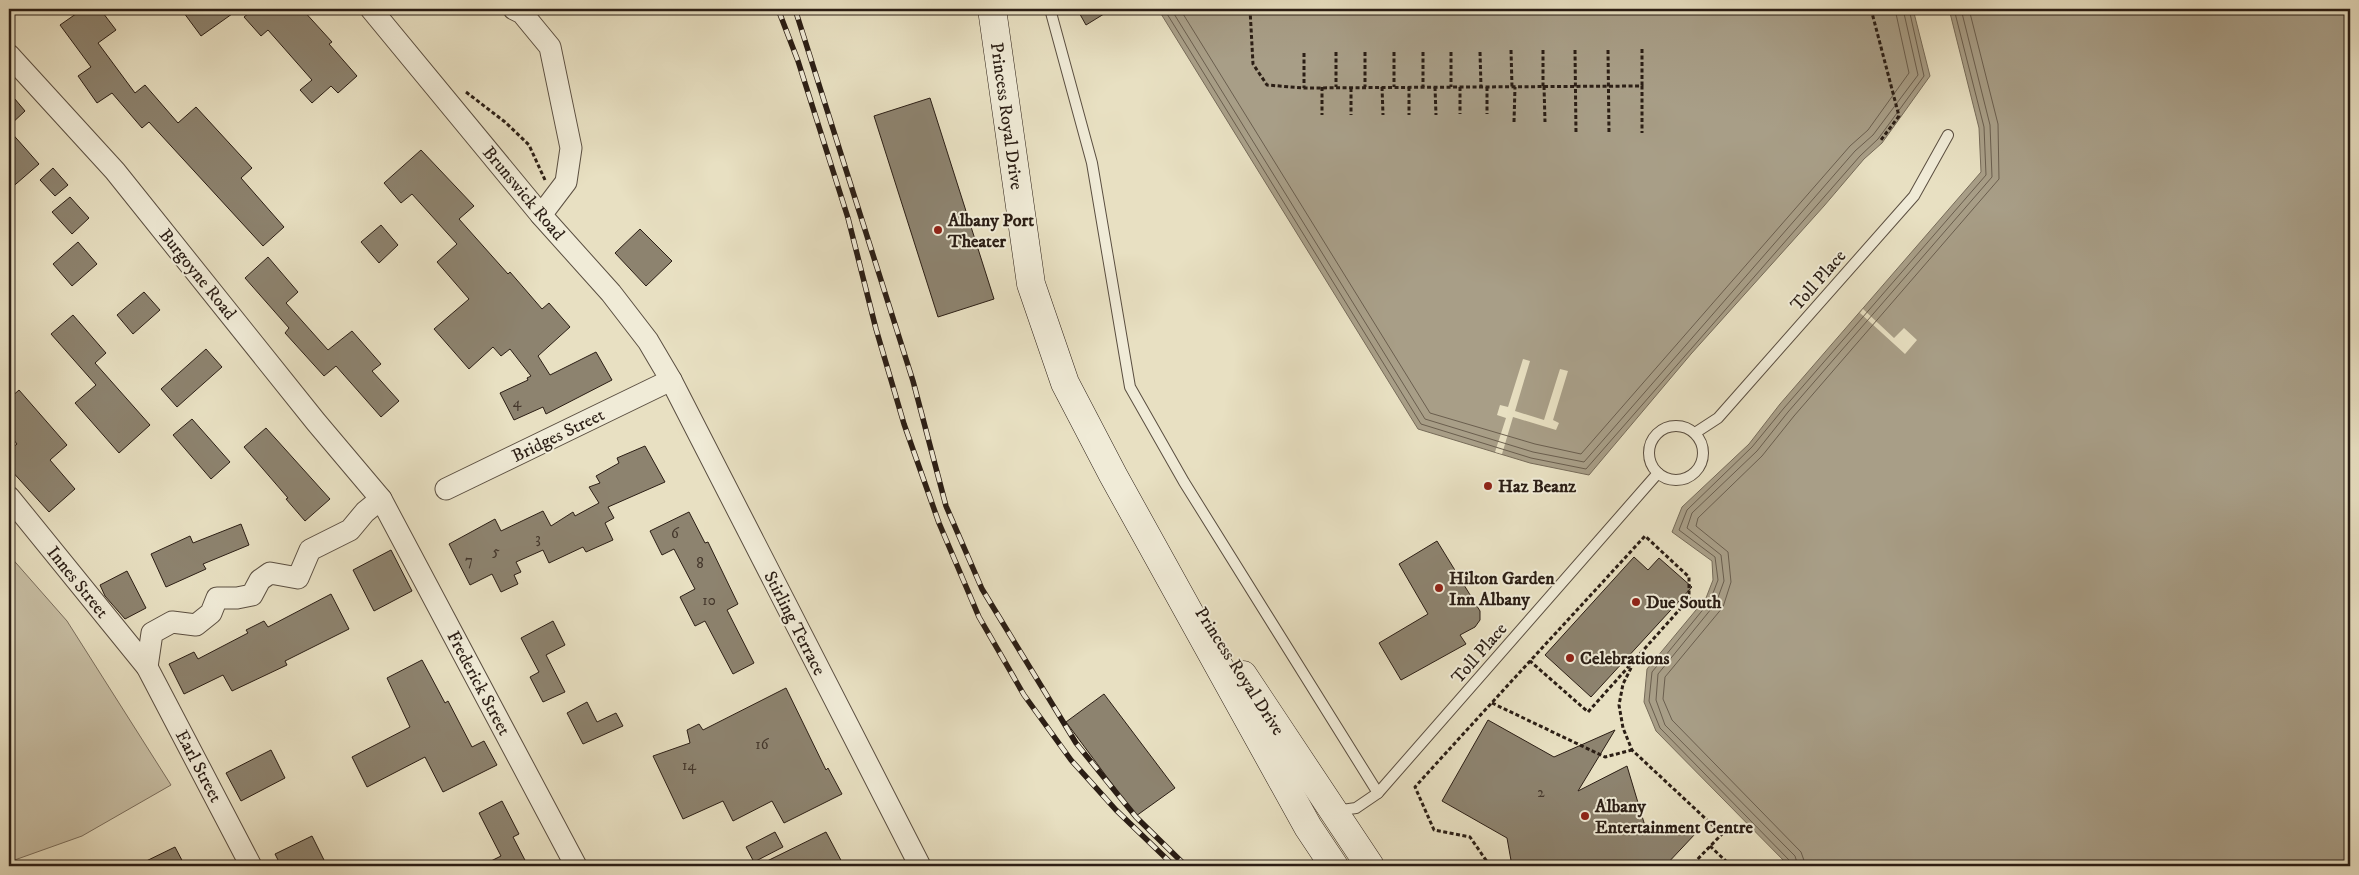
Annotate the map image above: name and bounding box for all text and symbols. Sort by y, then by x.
street label: Princess Royal Drive [985,41,1027,191]
street label: Brunswick Road [478,142,569,245]
place label: Albany Port Theater [947,210,1034,253]
marker: Albany Port Theater [932,224,944,236]
street label: Burgoyne Road [154,225,241,325]
street label: Toll Place [1786,246,1851,316]
house number: 4 [513,393,522,412]
street label: Bridges Street [509,404,609,468]
place label: Haz Beanz [1498,476,1576,498]
marker: Haz Beanz [1482,480,1494,492]
house number: 6 [671,524,680,543]
house number: 3 [535,529,541,548]
street label: Innes Street [42,542,113,623]
house number: 5 [492,542,500,561]
house number: 7 [465,551,473,570]
house number: 8 [696,554,704,573]
street label: Stirling Terrace [758,568,830,679]
place label: Hilton Garden Inn Albany [1449,568,1555,611]
marker: Hilton Garden Inn Albany [1433,582,1445,594]
house number: 10 [702,591,716,610]
place label: Due South [1646,592,1722,614]
marker: Due South [1630,596,1642,608]
street label: Princess Royal Drive [1190,603,1289,740]
street label: Toll Place [1447,619,1512,689]
street label: Frederick Street [441,627,515,740]
place label: Celebrations [1580,648,1670,670]
marker: Celebrations [1564,652,1576,664]
street label: Earl Street [170,726,226,807]
house number: 16 [755,735,770,754]
house number: 14 [682,756,696,775]
house number: 2 [1537,783,1545,802]
place label: Albany Entertainment Centre [1594,796,1753,839]
marker: Albany Entertainment Centre [1579,810,1591,822]

